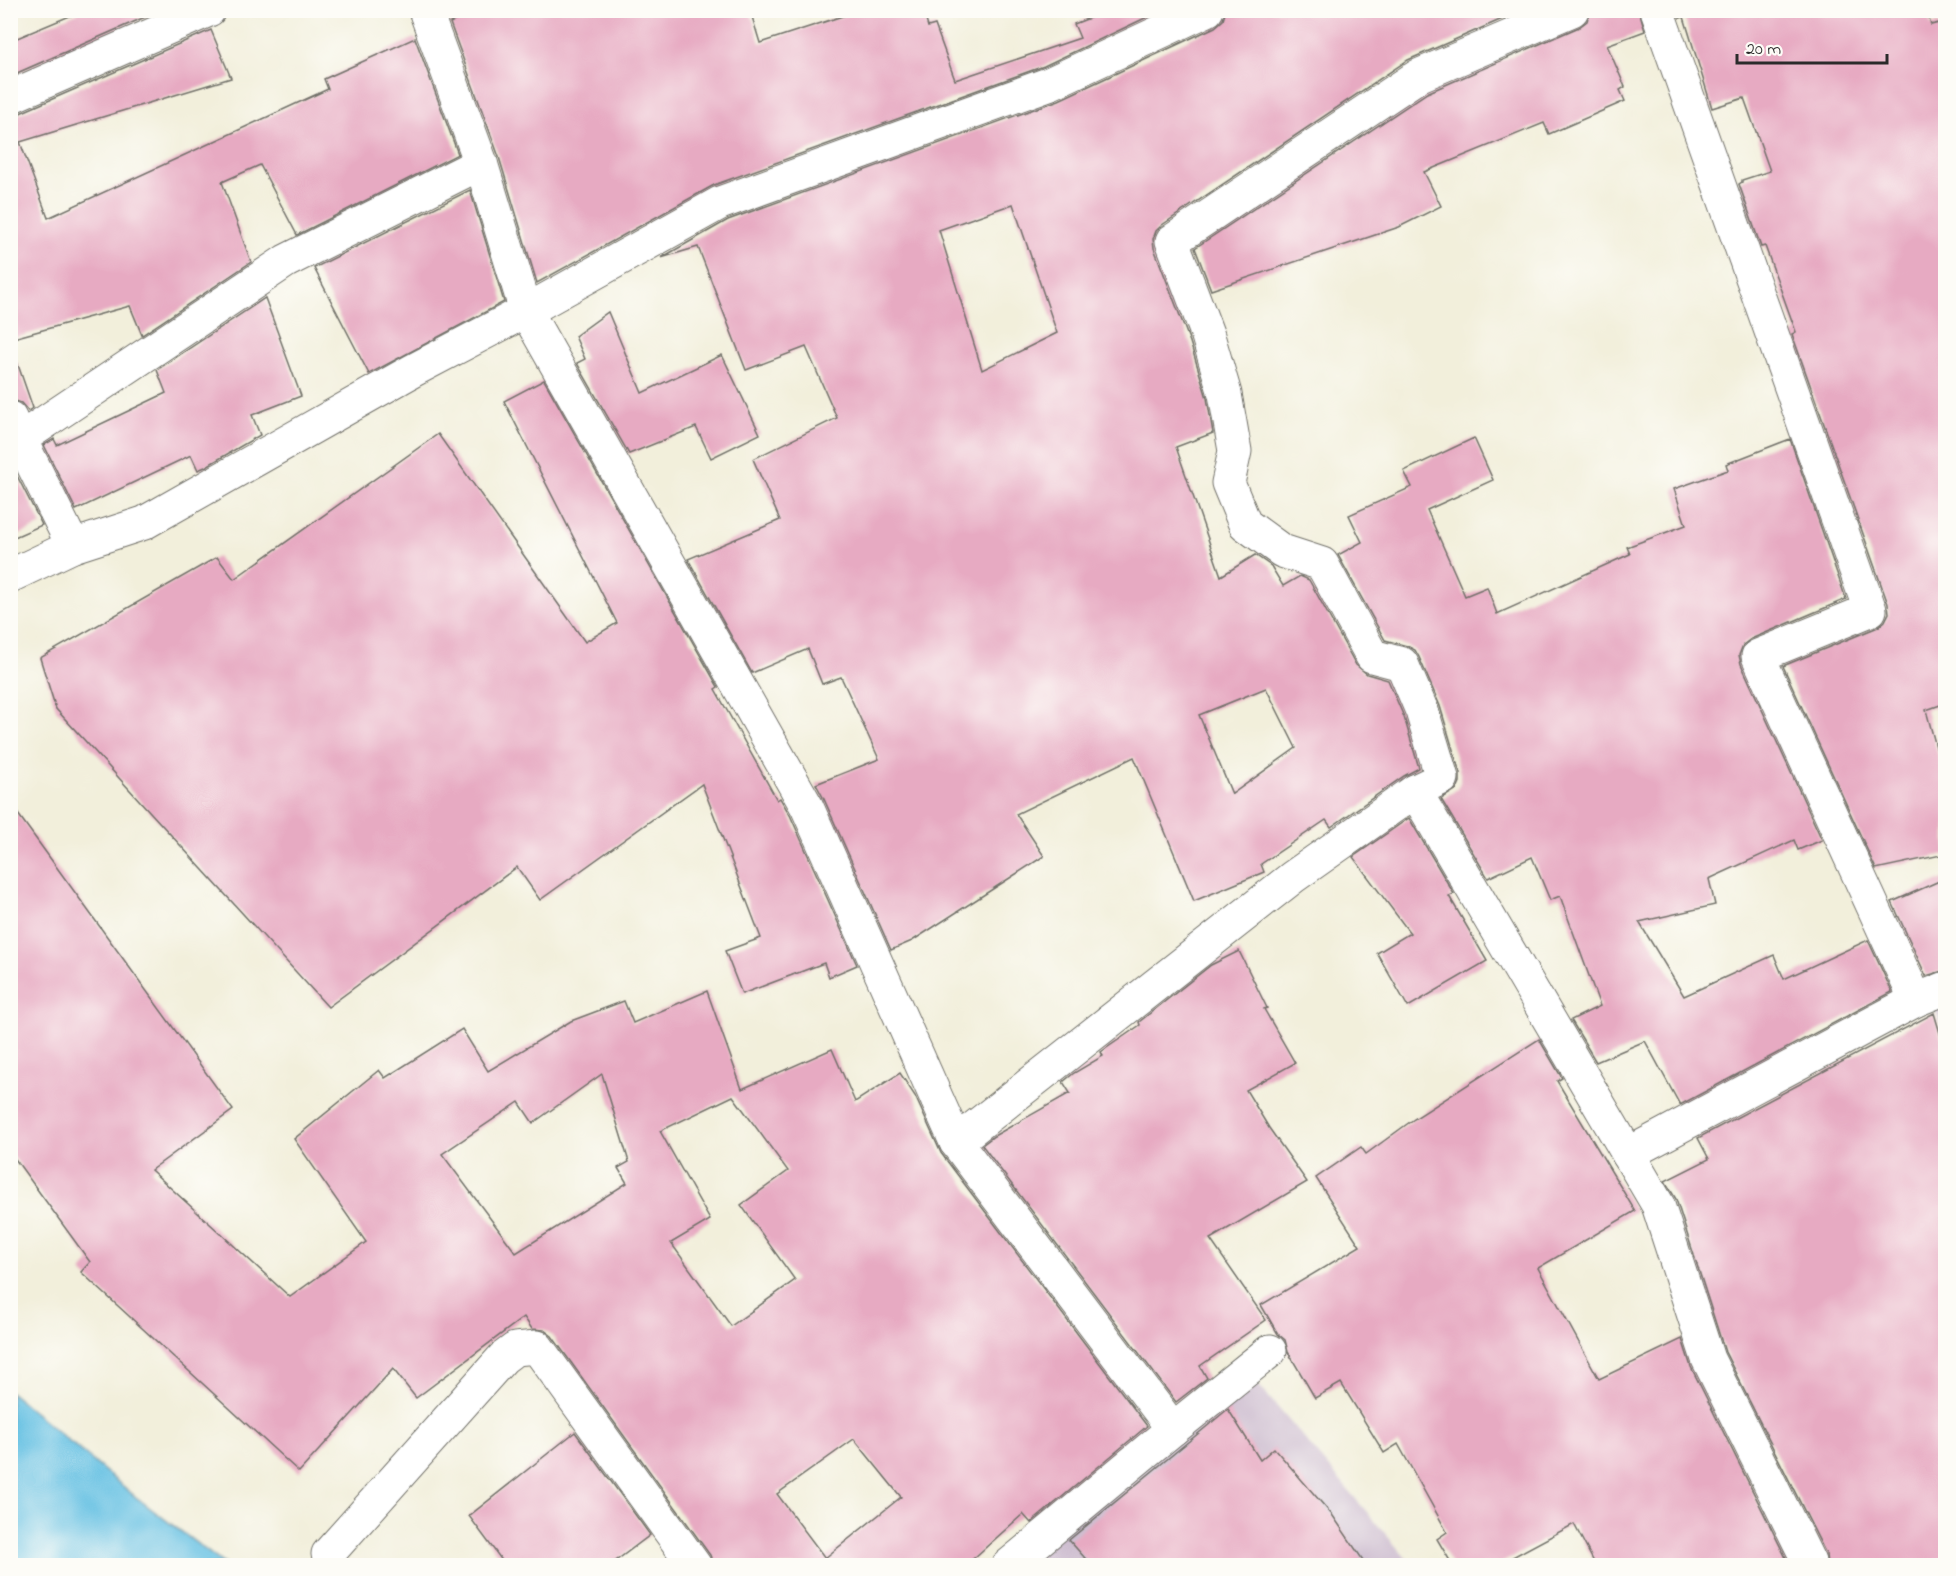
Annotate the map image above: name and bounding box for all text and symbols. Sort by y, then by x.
scale bar [1737,27,1887,65]
text: 20 m [1746,37,1781,63]

